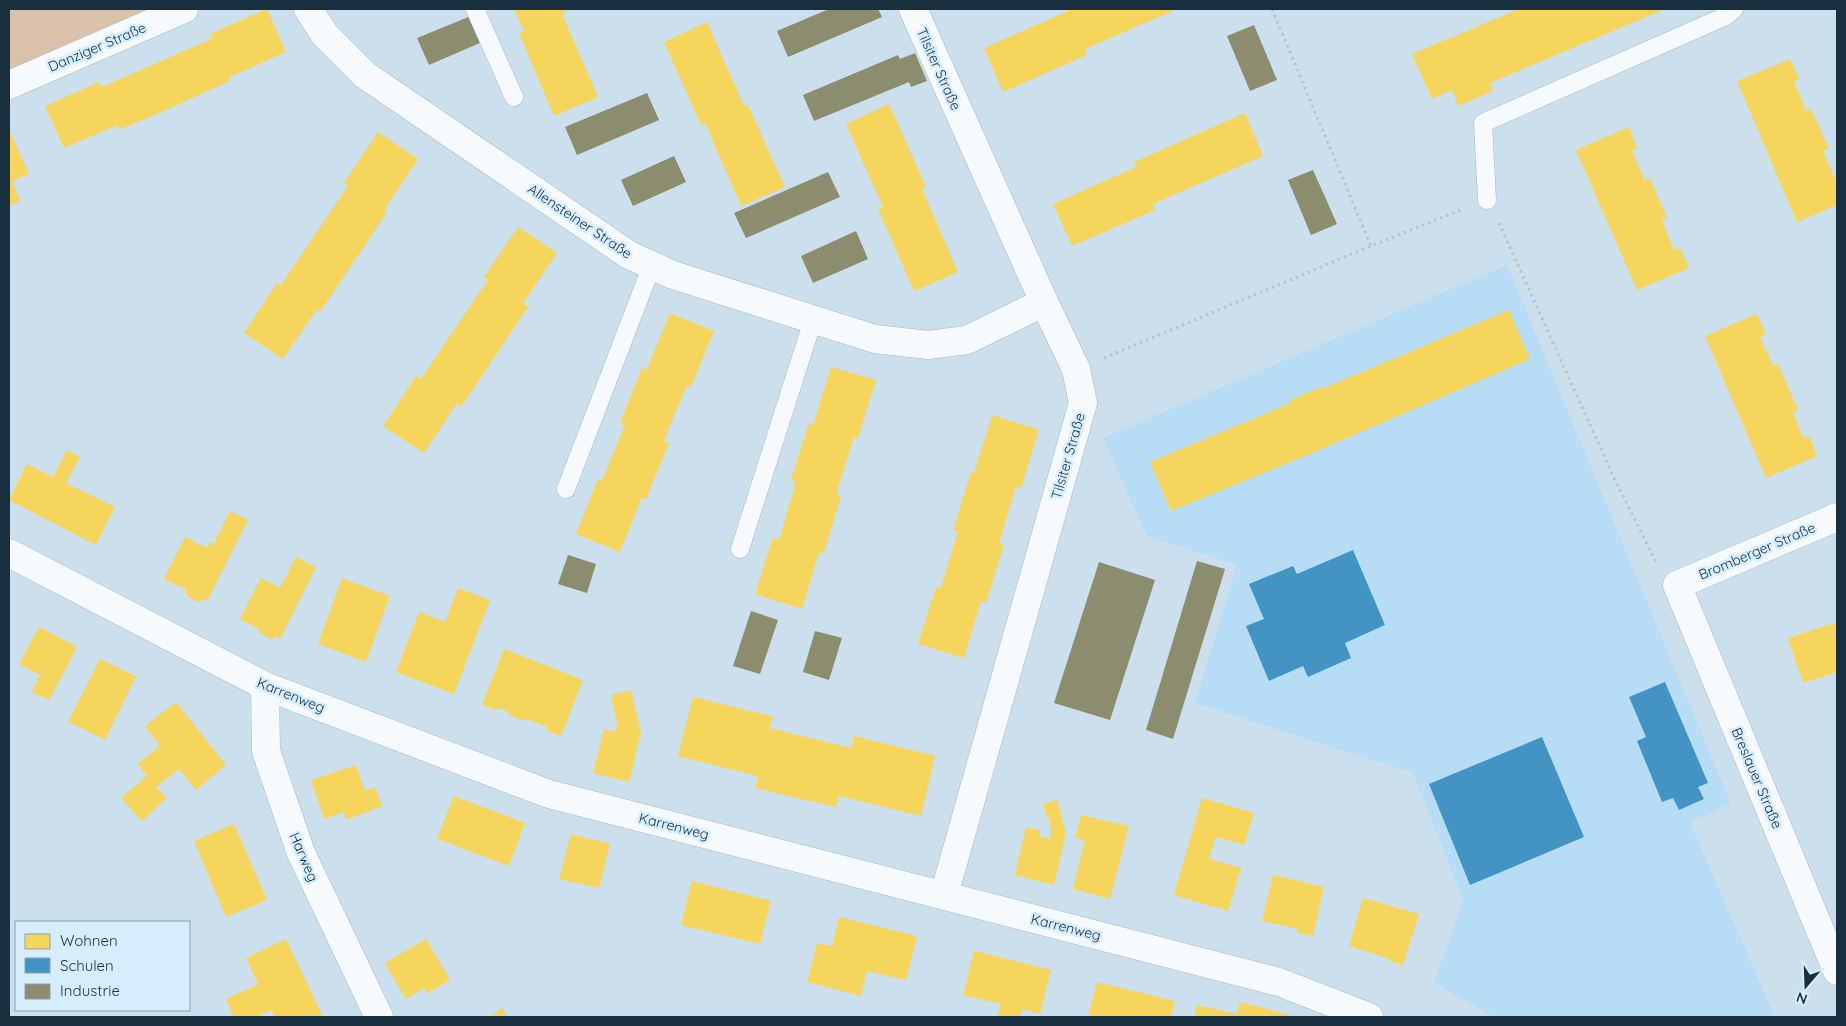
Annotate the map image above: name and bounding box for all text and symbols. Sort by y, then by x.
street label: Danziger Straße [45,18,149,76]
street label: Tilsiter Straße [913,25,965,113]
street label: Allensteiner Straße [525,180,635,262]
street label: Tilsiter Straße [1047,411,1089,501]
street label: Bromberger Straße [1696,518,1818,584]
street label: Karrenweg [254,673,328,717]
street label: Breslauer Straße [1728,725,1786,831]
street label: Karrenweg [637,809,711,843]
street label: Harweg [286,830,322,884]
street label: Karrenweg [1029,910,1103,944]
legend [15,921,190,1011]
text: Wohnen [60,931,118,950]
text: Schulen [60,956,114,975]
north arrow [1781,961,1831,1011]
text: Industrie [60,981,120,1000]
text: N [1794,988,1810,1008]

